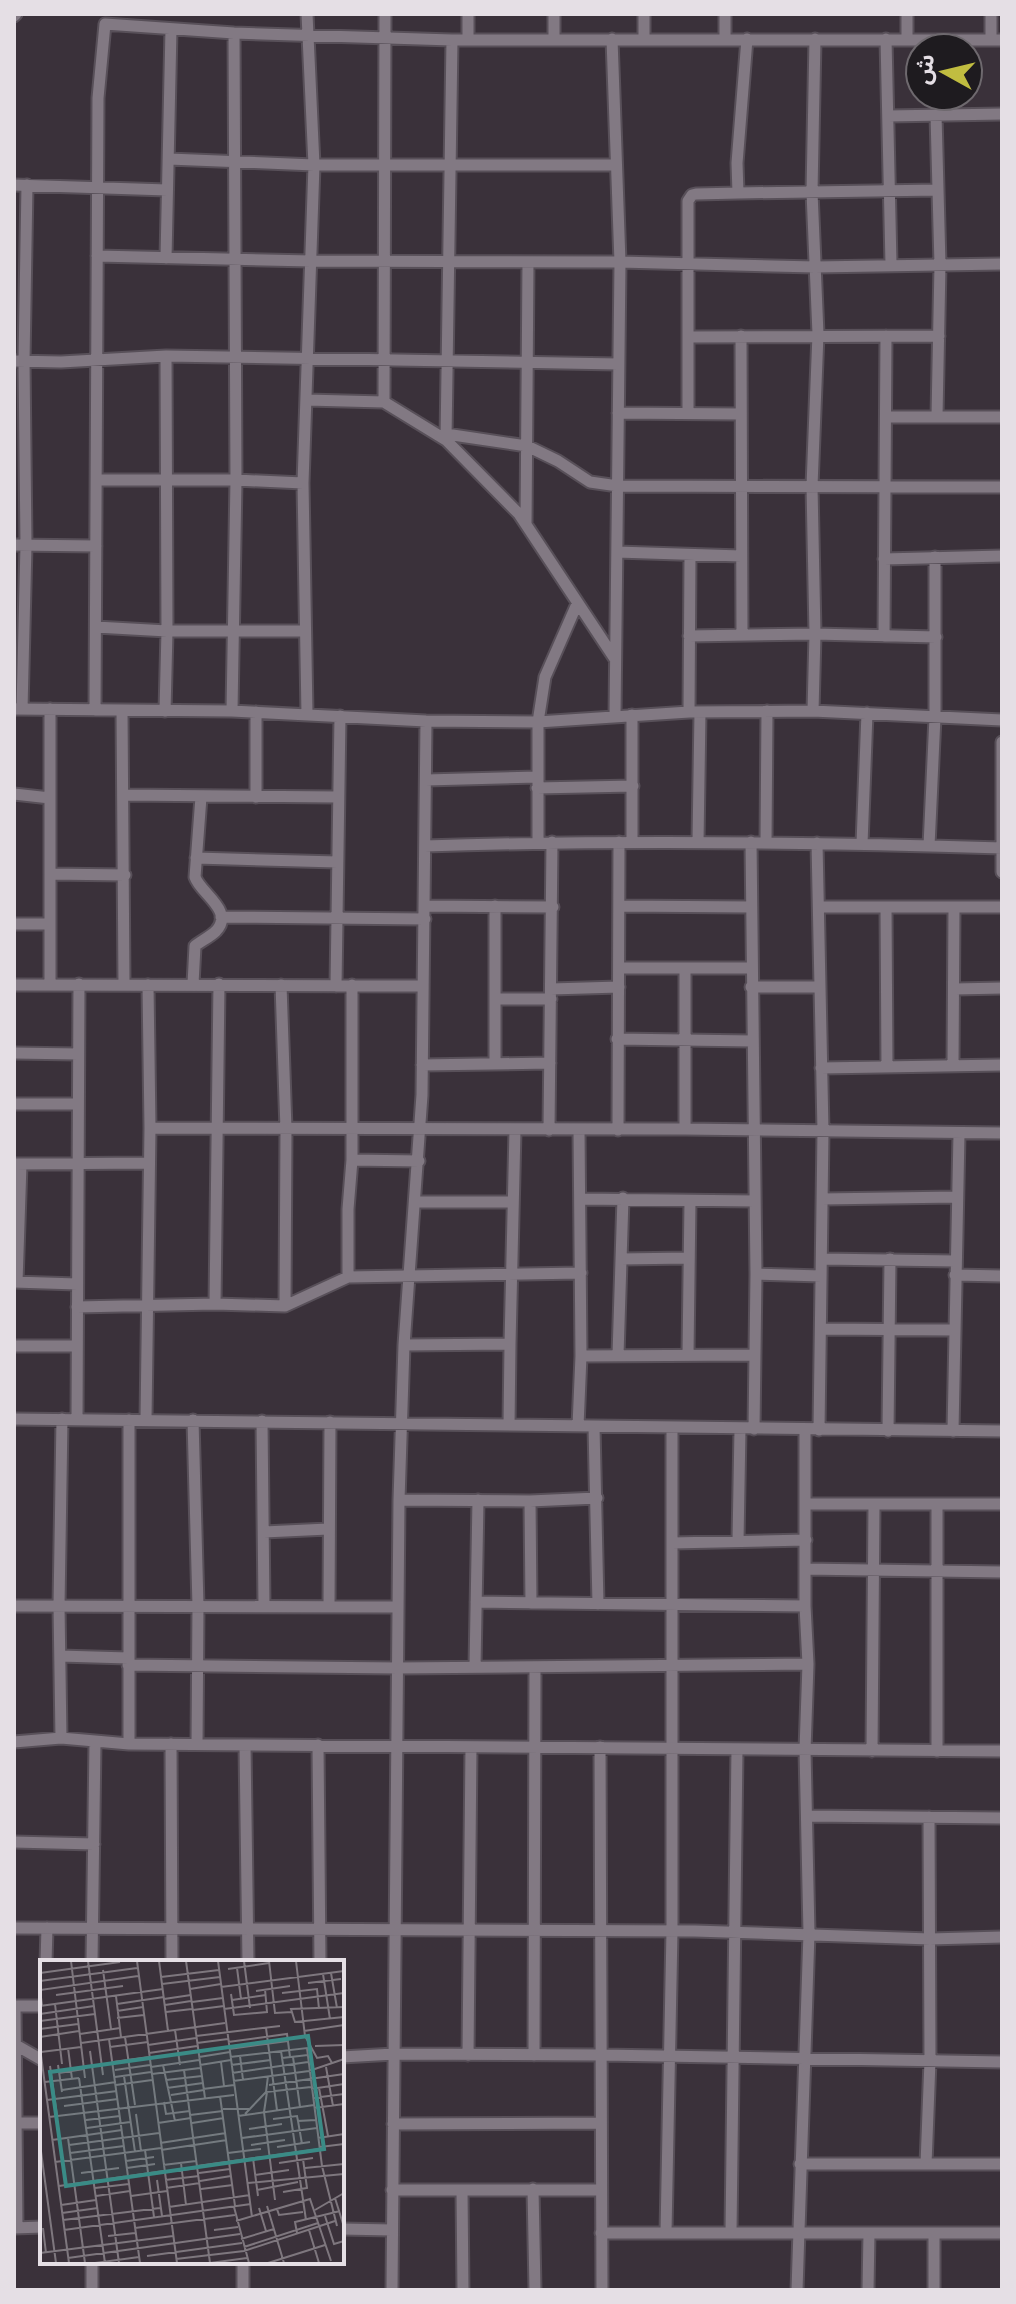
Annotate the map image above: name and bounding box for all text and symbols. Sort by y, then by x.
north arrow [904,32,984,112]
text: ش [909,52,940,86]
inset map [40,1960,344,2264]

